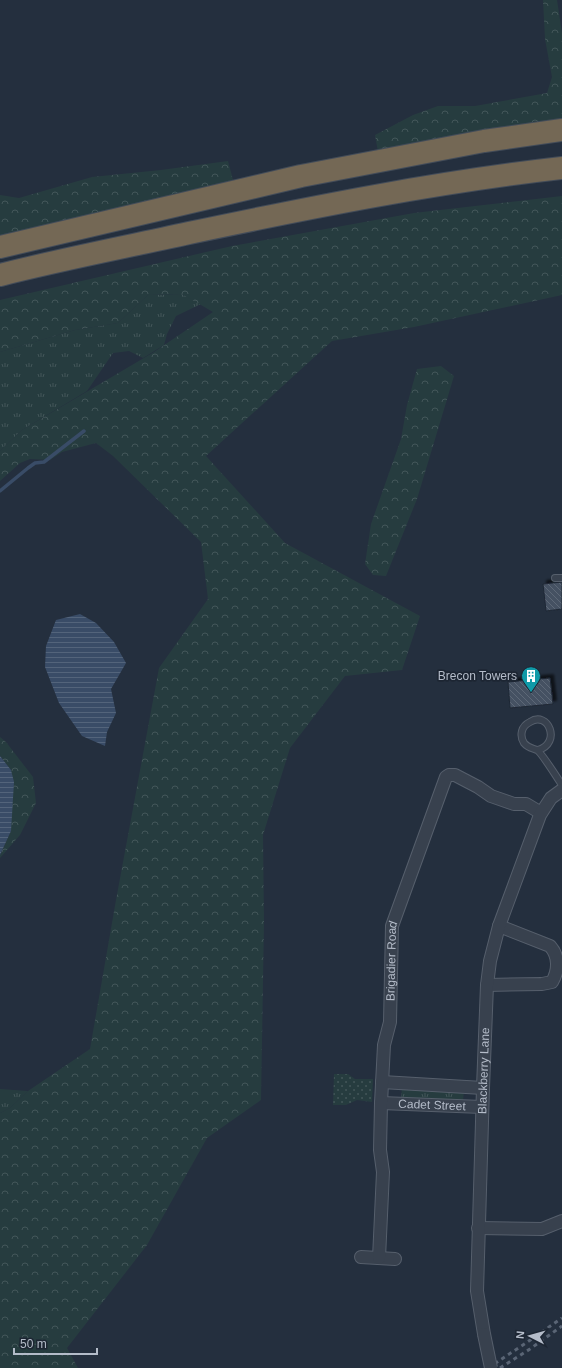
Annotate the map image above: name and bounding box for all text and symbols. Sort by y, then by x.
building icon: Brecon Towers [520,665,542,693]
place label: Brecon Towers [438,669,517,683]
street label: Brigadier Road [383,919,400,1001]
street label: Blackberry Lane [475,1027,492,1114]
street label: Cadet Street [398,1097,467,1113]
north arrow [510,1316,550,1356]
scale bar [14,1330,97,1356]
text: N [514,1330,526,1340]
text: 50 m [20,1337,47,1351]

